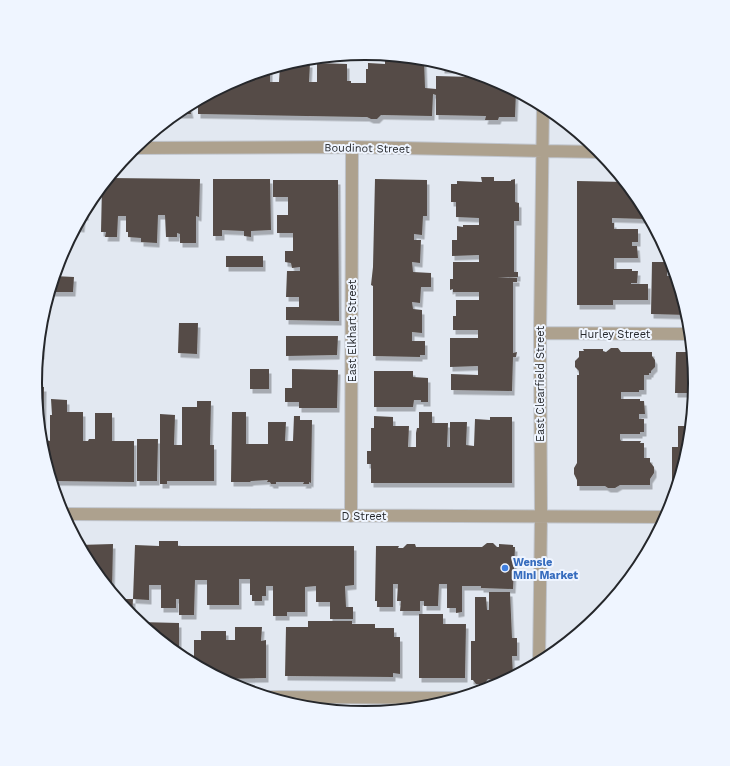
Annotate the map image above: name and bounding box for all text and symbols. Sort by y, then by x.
street label: Boudinot Street [324,141,410,156]
street label: East Elkhart Street [346,279,359,382]
street label: East Clearfield Street [534,326,547,442]
street label: Hurley Street [580,328,651,341]
street label: D Street [342,510,387,523]
place label: Wensle Mini Market [513,556,578,582]
marker: Wensle Mini Market [500,563,510,573]

